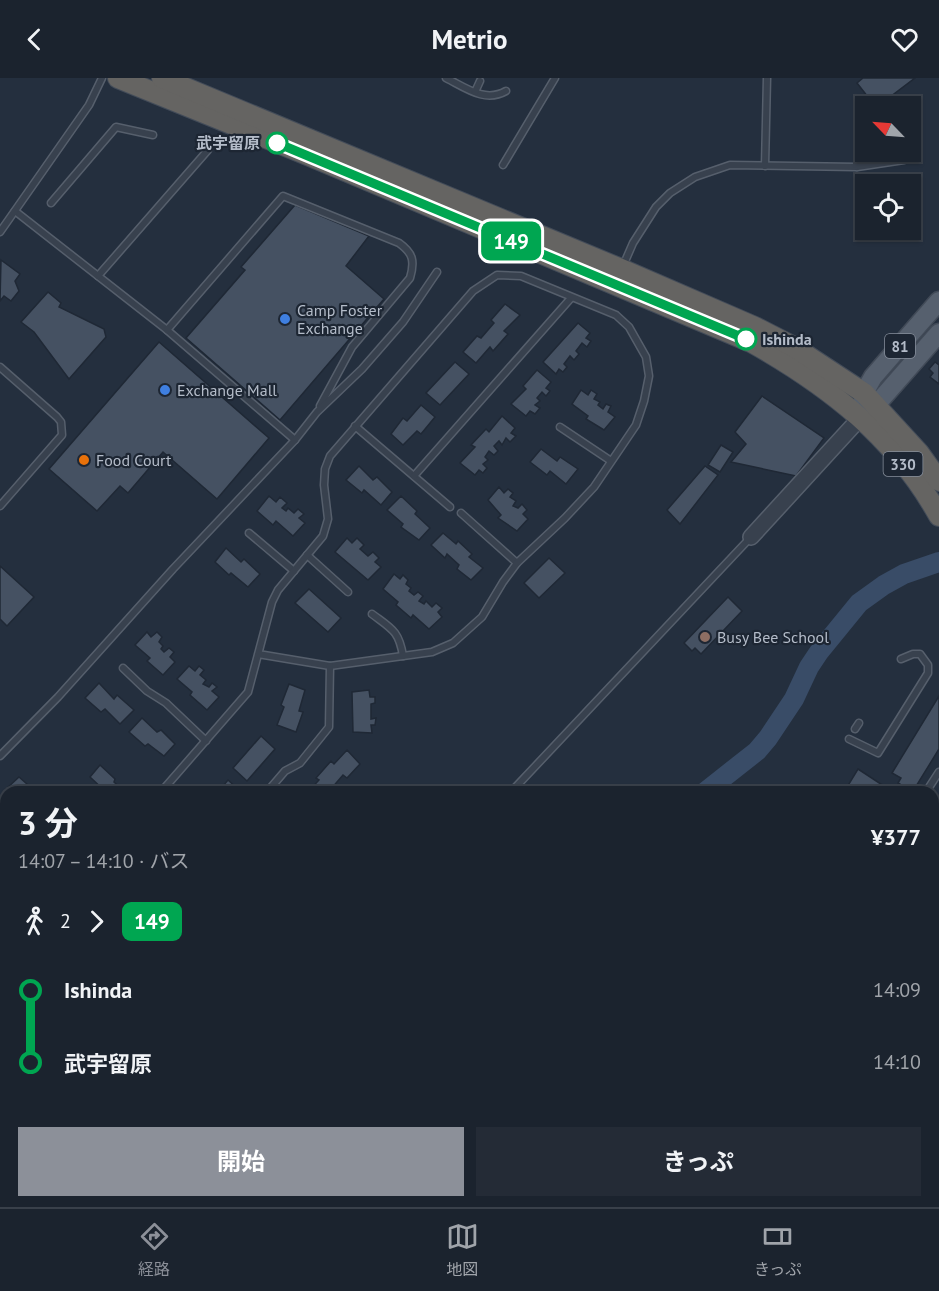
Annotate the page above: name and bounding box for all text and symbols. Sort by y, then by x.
text: Metrio [432,22,507,56]
icon: back [18,23,51,56]
icon: heart [888,23,921,56]
north arrow [855,96,921,162]
map controls [855,96,921,240]
marker: 武宇留原 [266,132,288,154]
place label: 武宇留原 [196,133,260,153]
button: locate [855,174,921,240]
line badge: 149 [476,222,546,260]
text: 149 [493,228,529,255]
place label: Camp Foster Exchange [297,300,383,338]
marker: Camp Foster Exchange [278,312,292,326]
marker: Ishinda [735,328,757,350]
place label: Ishinda [762,329,812,349]
road number: 81 [885,334,915,358]
place label: Exchange Mall [177,380,277,400]
marker: Exchange Mall [158,383,172,397]
place label: Food Court [96,450,172,470]
road number: 330 [884,452,922,476]
marker: Food Court [77,453,91,467]
place label: Busy Bee School [717,627,829,647]
marker: Busy Bee School [698,630,712,644]
text: 3 分 [18,801,78,844]
text: ¥377 [871,823,921,851]
text: 14:07 – 14:10 · バス [18,848,190,874]
icon: walk [18,905,51,938]
icon: forward [80,905,113,938]
text: 2 [60,908,71,934]
text: 149 [134,908,170,935]
text: Ishinda [64,976,132,1004]
text: 14:09 [873,977,921,1003]
text: 14:10 [873,1049,921,1075]
text: 武宇留原 [64,1050,152,1078]
button: 開始 [18,1127,464,1196]
button: きっぷ [476,1127,921,1196]
tab: 経路 [138,1220,171,1280]
tab: 地図 [446,1220,479,1280]
tab: きっぷ [754,1220,801,1280]

